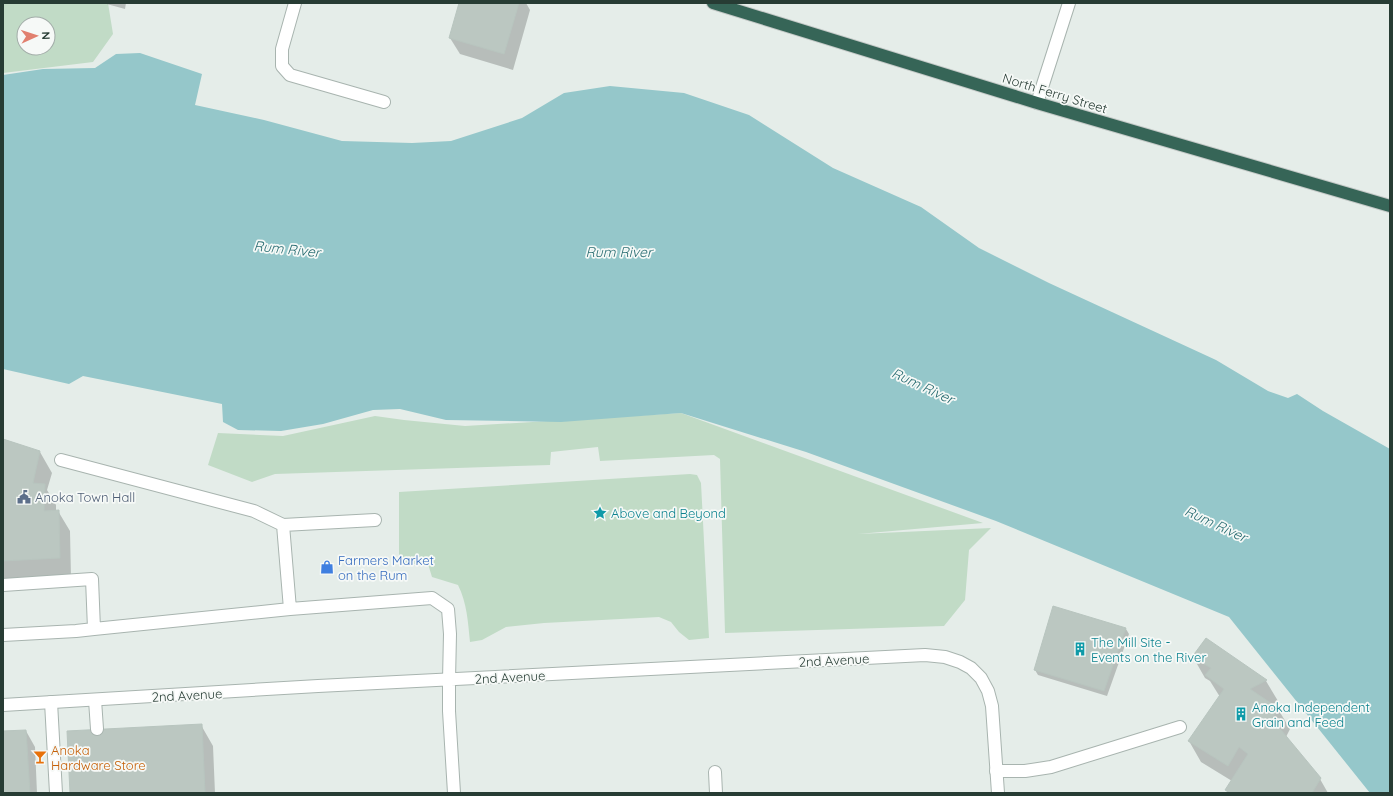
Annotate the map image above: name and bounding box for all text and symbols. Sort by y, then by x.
north arrow [16,16,56,56]
text: N [39,31,53,40]
street label: North Ferry Street [1001,69,1109,117]
water label: Rum River [253,237,323,262]
water label: Rum River [586,243,654,261]
water label: Rum River [889,364,959,409]
public building icon: Anoka Town Hall [16,489,32,505]
place label: Anoka Town Hall [35,489,135,505]
water label: Rum River [1182,502,1252,547]
place icon: Above and Beyond [592,505,608,521]
place label: Above and Beyond [611,505,726,521]
place label: Farmers Market on the Rum [338,552,434,583]
shop icon: Farmers Market on the Rum [319,559,335,575]
place label: The Mill Site - Events on the River [1091,634,1206,665]
building icon: The Mill Site - Events on the River [1072,641,1088,657]
street label: 2nd Avenue [798,650,870,670]
street label: 2nd Avenue [474,667,546,687]
street label: 2nd Avenue [151,685,223,705]
place label: Anoka Independent Grain and Feed [1252,699,1370,730]
building icon: Anoka Independent Grain and Feed [1233,706,1249,722]
place label: Anoka Hardware Store [51,742,146,773]
bar icon: Anoka Hardware Store [32,749,48,765]

